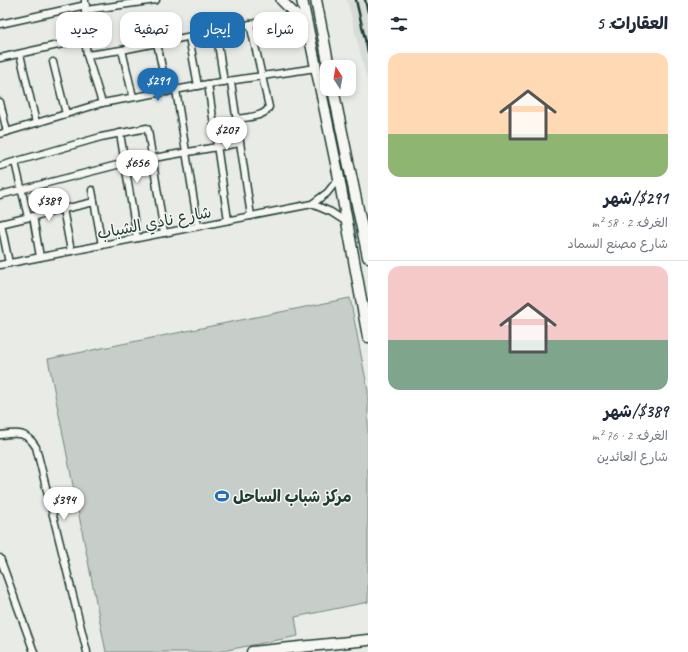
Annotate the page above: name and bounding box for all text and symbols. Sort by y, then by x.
chip: جديد [56,12,112,48]
chip: تصفية [120,12,182,48]
chip: إيجار [190,12,245,48]
chip: شراء [253,12,308,48]
icon: filters [388,13,410,35]
text: العقارات: 5 [596,13,668,34]
north arrow [320,60,356,96]
map controls [320,60,356,96]
pin: $291 [134,68,182,102]
text: $291 [146,73,170,89]
icon: home [492,79,564,151]
pin: $207 [203,117,251,151]
text: $207 [215,122,239,138]
pin: $656 [113,150,161,184]
text: $656 [125,155,149,171]
pin: $389 [25,188,73,222]
text: $291/شهر [604,188,668,209]
text: $389 [37,193,61,209]
street label: شارع نادي الشباب [95,202,213,245]
text: الغرف: 2 · 58 m² [591,215,668,231]
text: شارع مصنع السماد [567,236,668,252]
icon: home [492,292,564,364]
text: $389/شهر [604,401,668,422]
text: الغرف: 2 · 76 m² [591,428,668,444]
text: شارع العائدين [597,449,668,465]
pin: $394 [40,487,88,521]
place label: مركز شباب الساحل [233,487,351,507]
sports icon: مركز شباب الساحل [214,488,230,504]
text: $394 [52,492,76,508]

